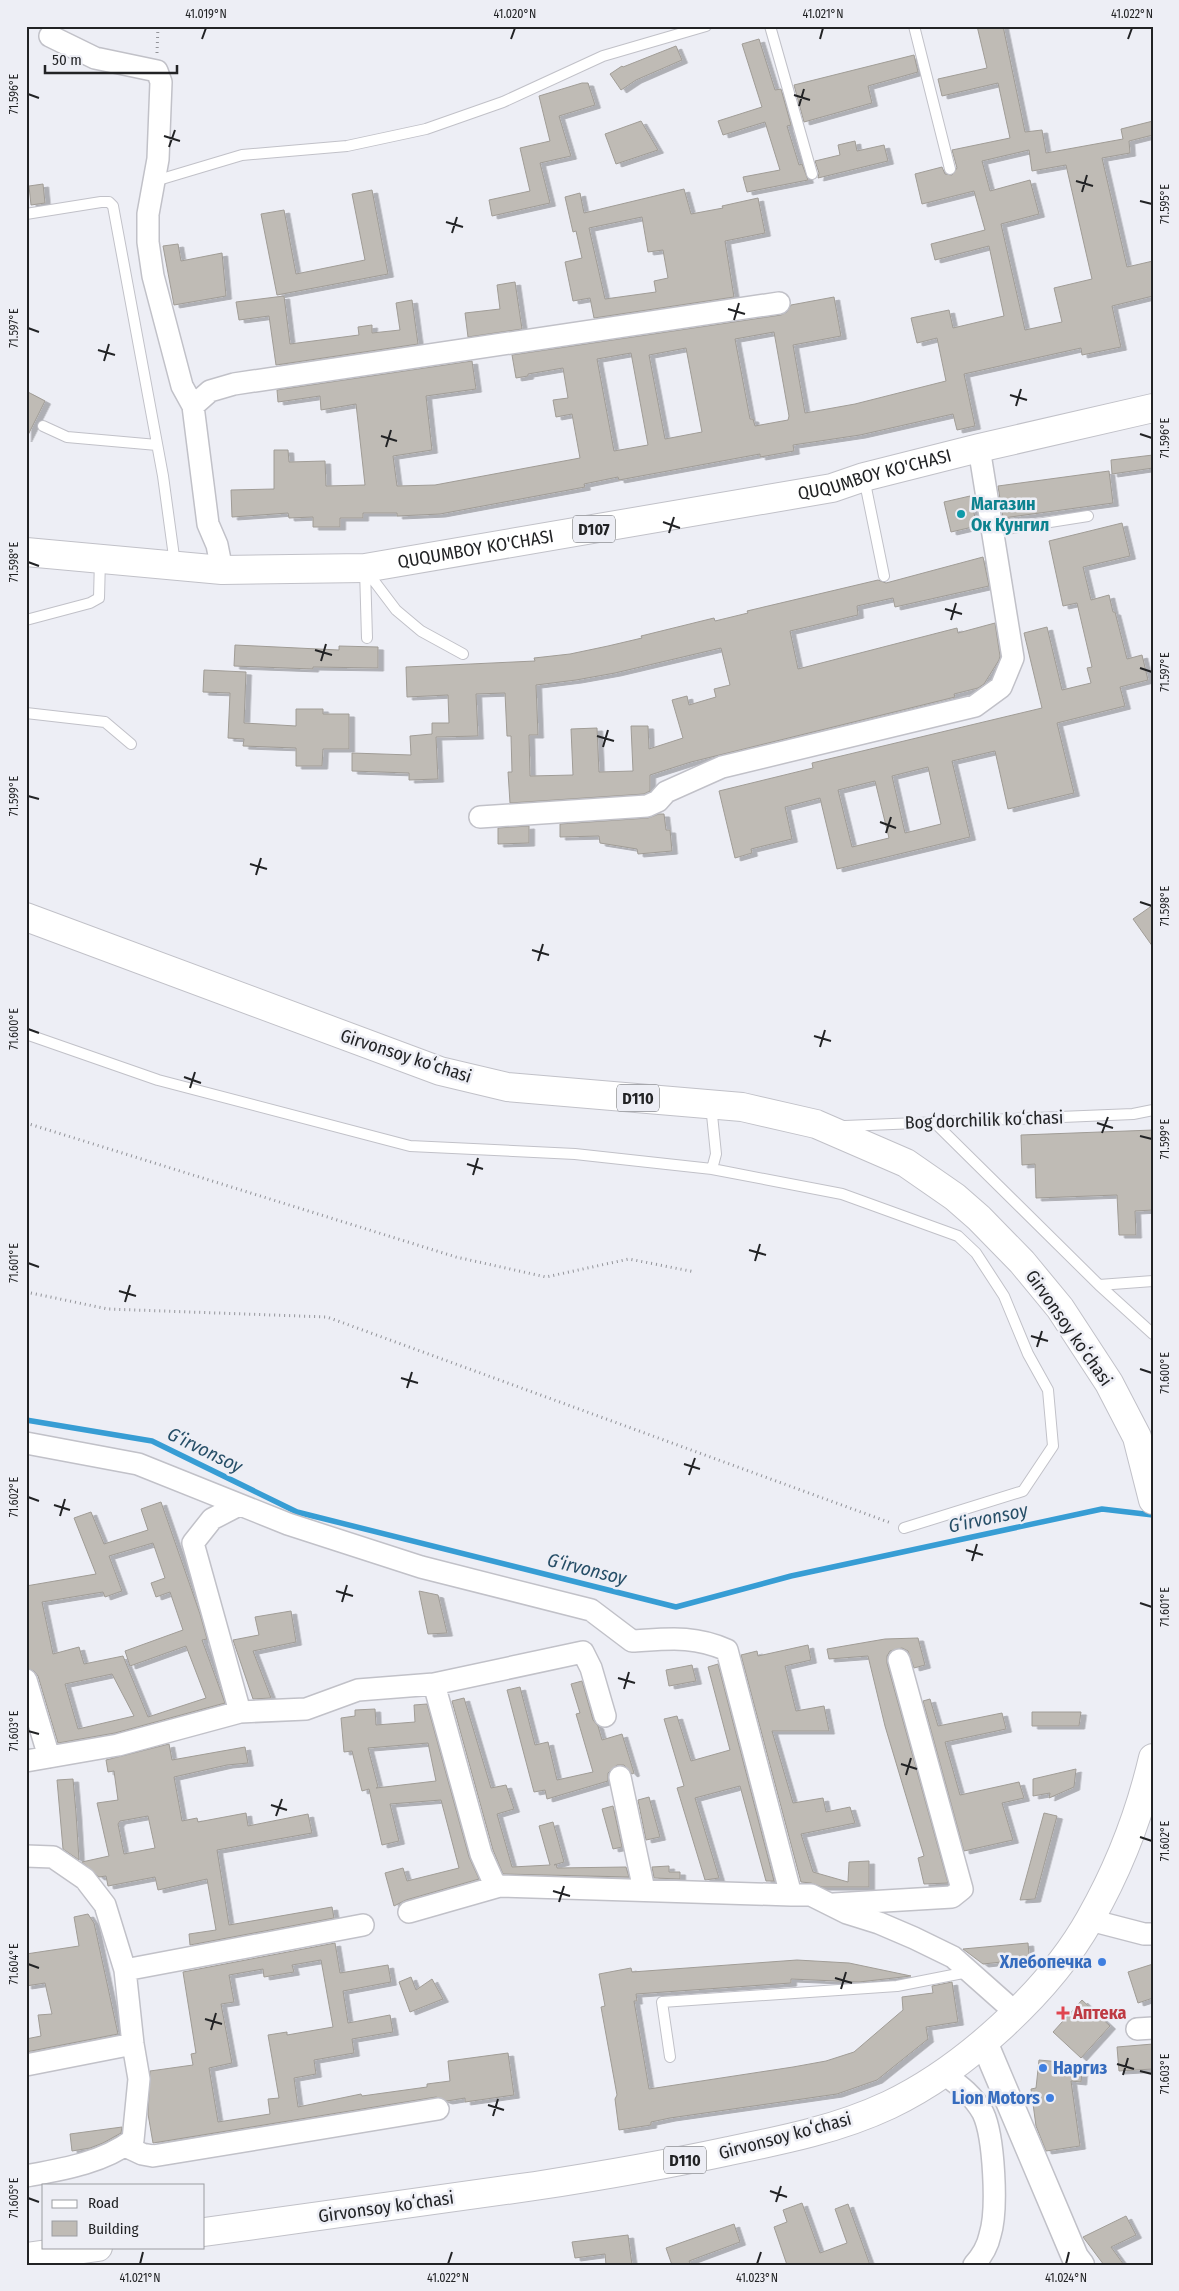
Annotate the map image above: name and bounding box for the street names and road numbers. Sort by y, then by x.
street label: QUQUMBOY KO'CHASI [796,444,953,505]
road number: D107 [573,516,615,542]
street label: QUQUMBOY KO'CHASI [396,525,555,573]
street label: Girvonsoy koʻchasi [338,1024,474,1088]
road number: D110 [617,1084,659,1112]
street label: Bogʻdorchilik koʻchasi [904,1106,1064,1134]
street label: Girvonsoy koʻchasi [1021,1266,1117,1390]
street label: Girvonsoy koʻchasi [716,2108,854,2164]
road number: D110 [664,2146,706,2174]
street label: Girvonsoy koʻchasi [317,2187,455,2227]

